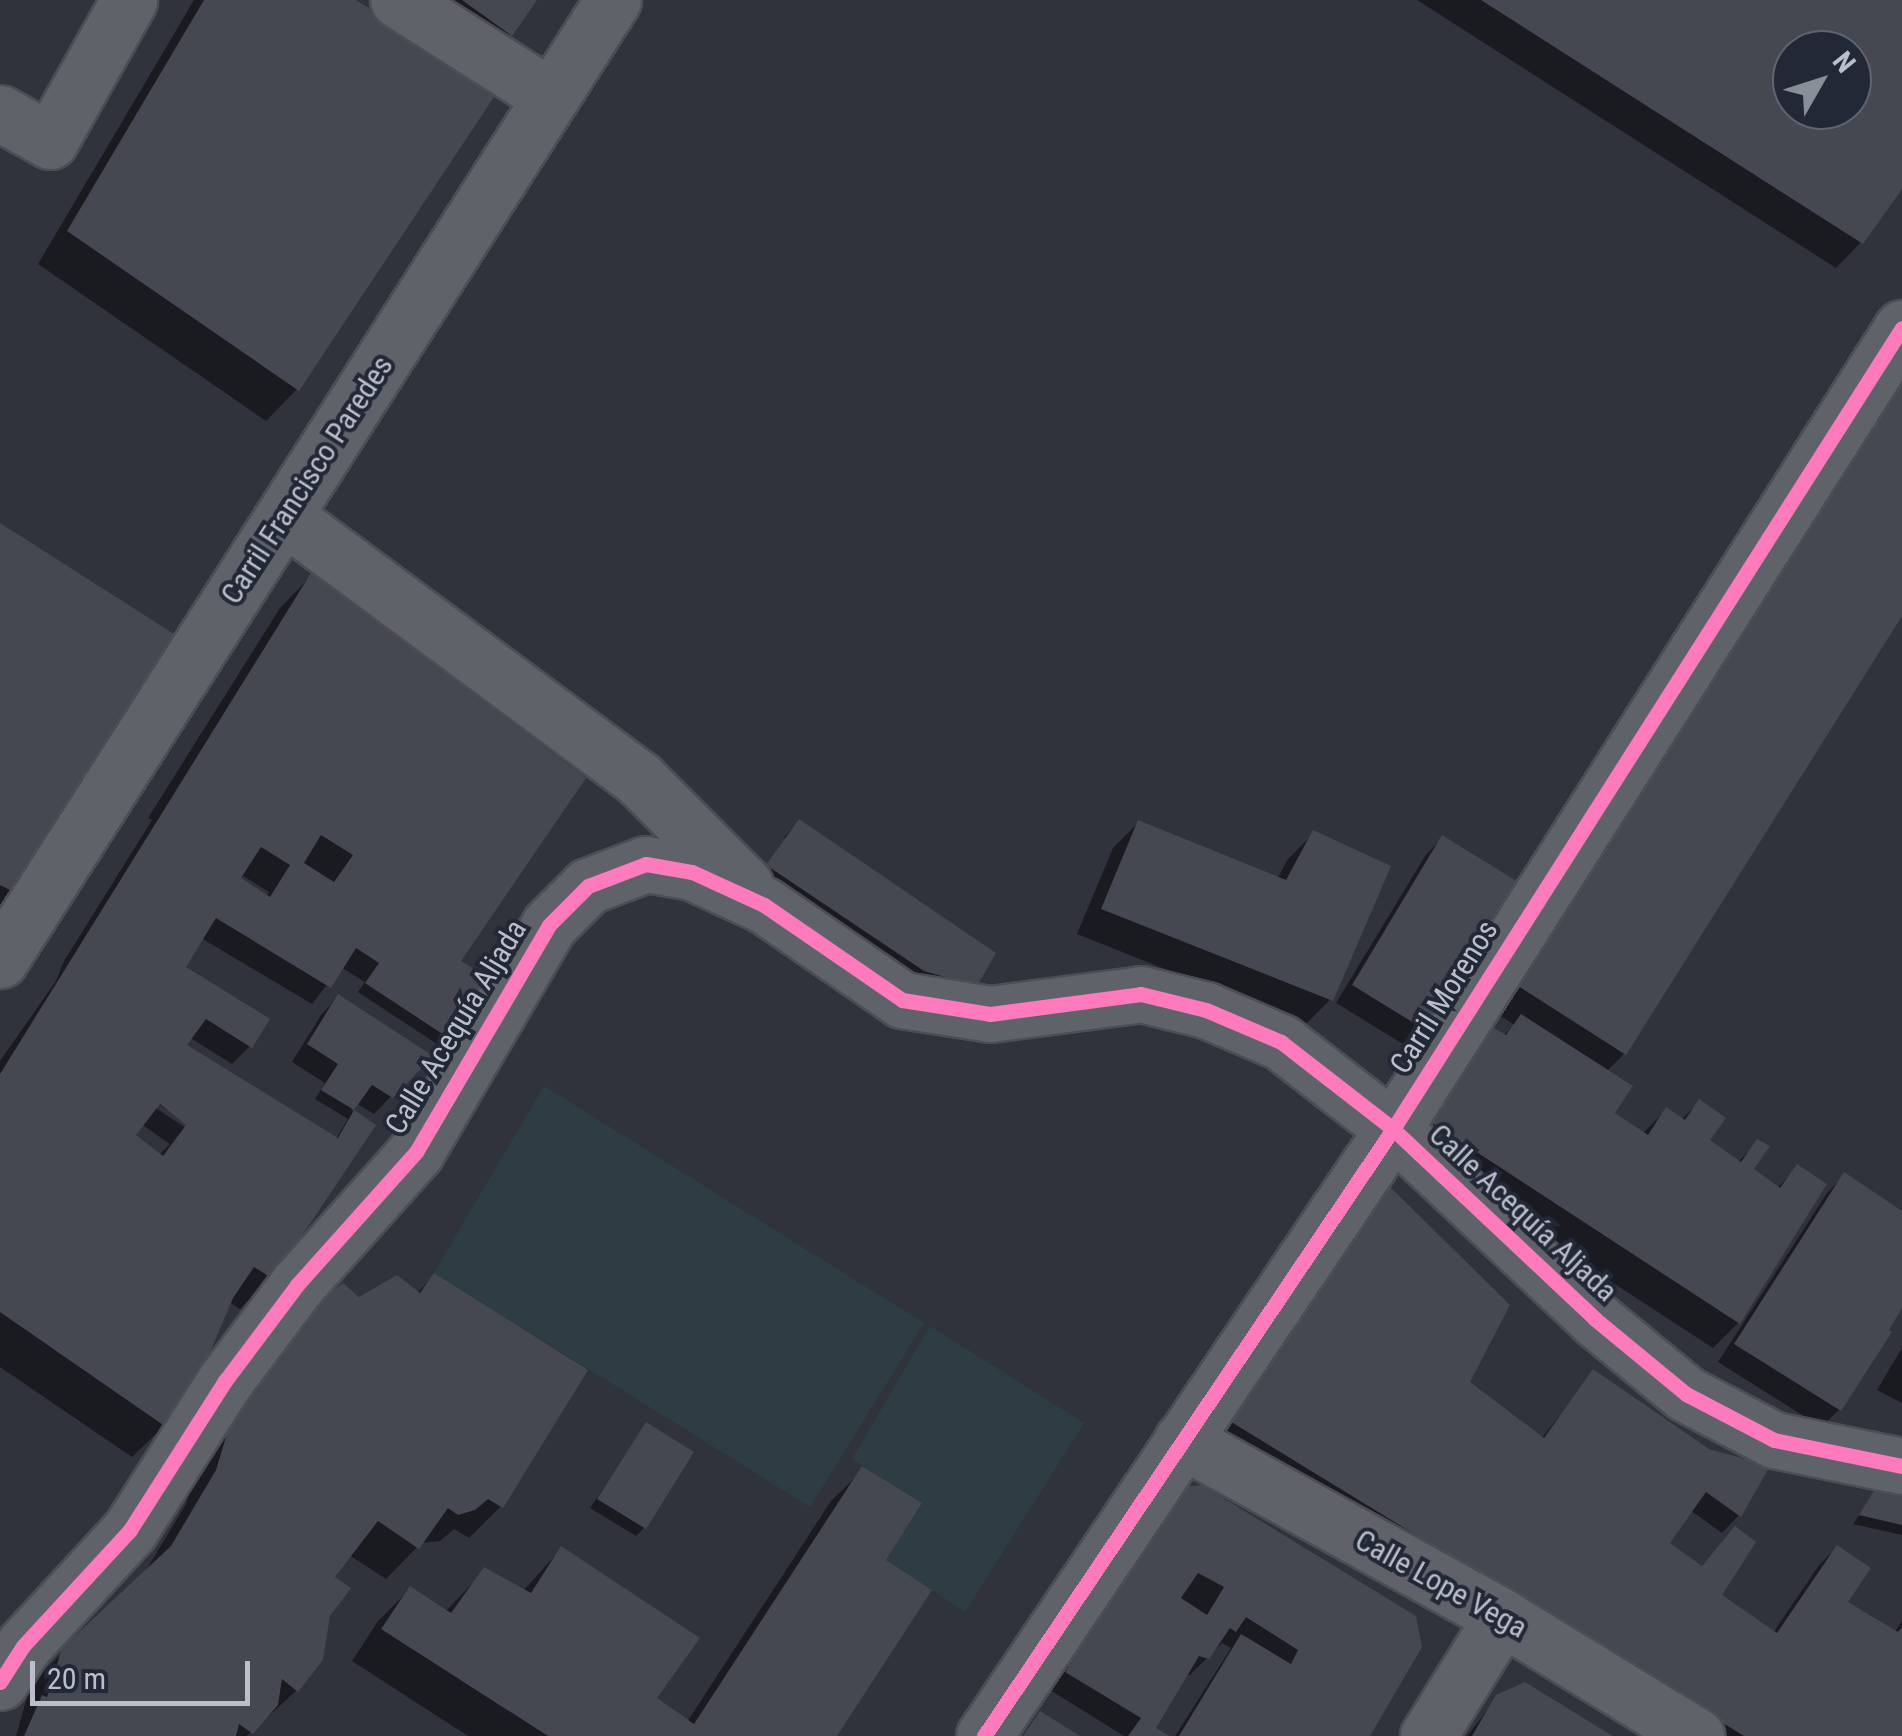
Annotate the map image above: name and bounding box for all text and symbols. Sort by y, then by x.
north arrow [1772,30,1872,130]
text: N [1826,45,1862,79]
street label: Carril Francisco Paredes [213,349,401,611]
street label: Calle Acequía Aljada [378,913,534,1141]
street label: Carril Morenos [1383,914,1505,1080]
street label: Calle Acequía Aljada [1422,1117,1624,1309]
street label: Calle Lope Vega [1349,1522,1533,1646]
scale bar [35,1641,255,1703]
text: 20 m [47,1661,106,1696]

